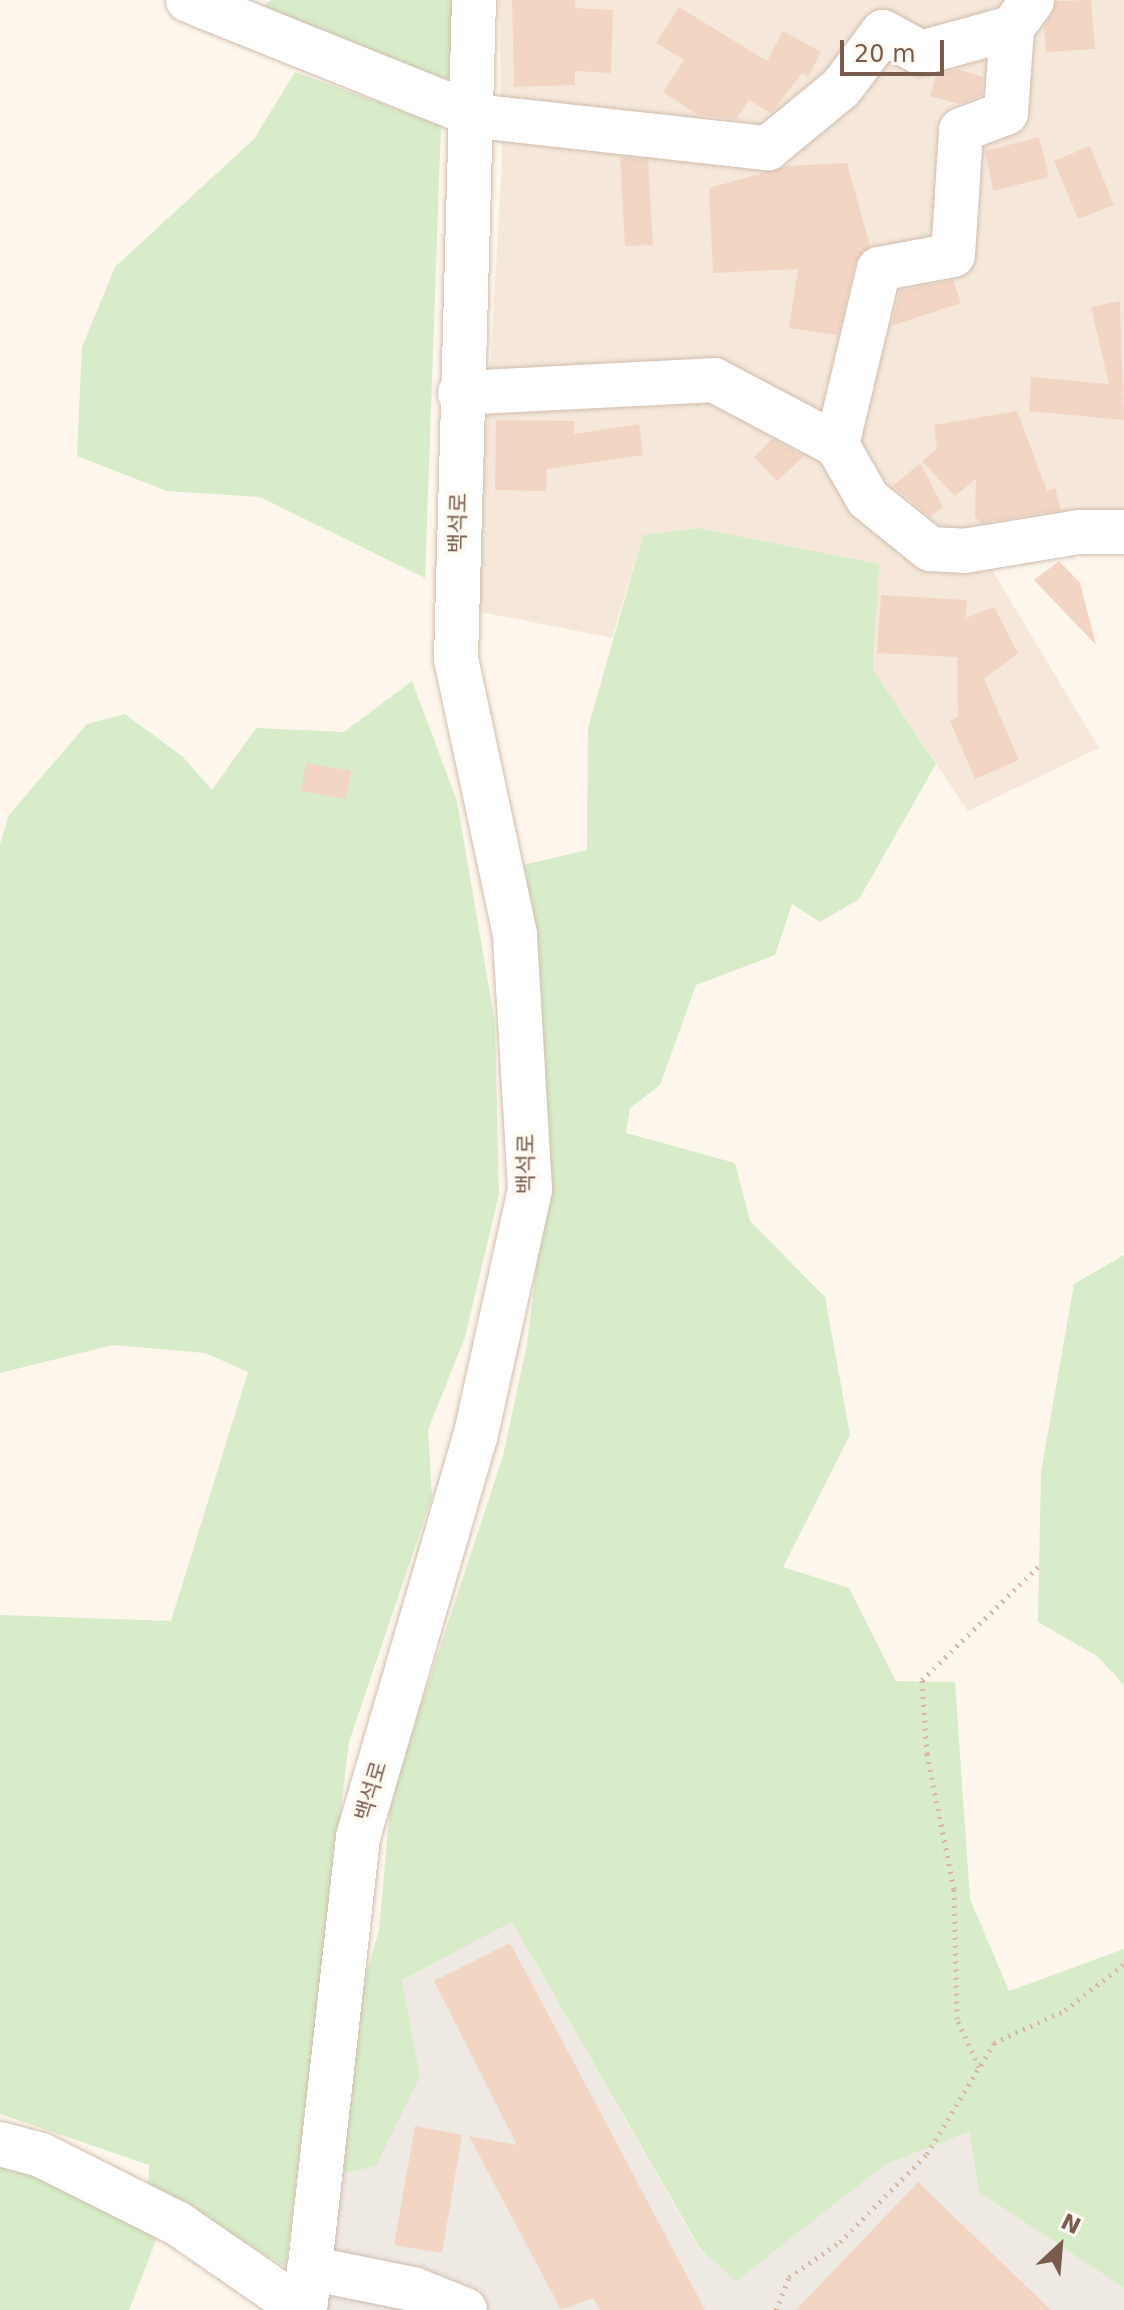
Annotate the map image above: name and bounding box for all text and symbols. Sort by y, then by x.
scale bar [844,24,948,74]
text: 20 m [854,40,916,68]
street label: 백석로 [444,492,472,554]
street label: 백석로 [513,1134,539,1194]
street label: 백석로 [350,1758,392,1824]
north arrow [1020,2206,1100,2286]
text: N [1057,2209,1084,2239]

